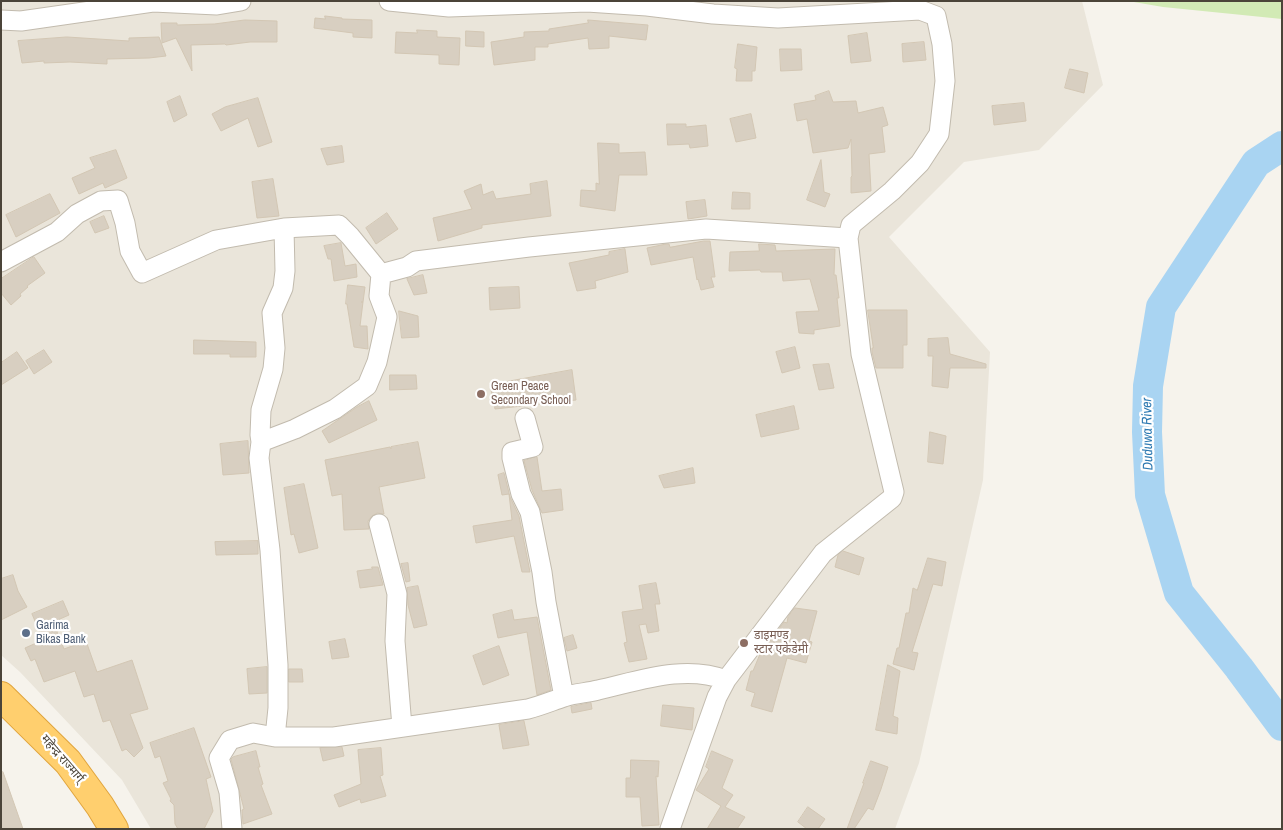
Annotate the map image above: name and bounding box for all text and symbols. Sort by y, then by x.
place label: Green Peace Secondary School [491,380,571,408]
marker: Green Peace Secondary School [475,388,487,400]
water label: Duduwa River [1139,397,1157,471]
place label: Garima Bikas Bank [36,619,86,647]
marker: Garima Bikas Bank [20,627,32,639]
place label: डाइमण्ड स्टार एकेडेमी [754,629,808,657]
marker: डाइमण्ड स्टार एकेडेमी [738,637,750,649]
street label: महेन्द्र राज्मार्ग् [37,732,87,786]

